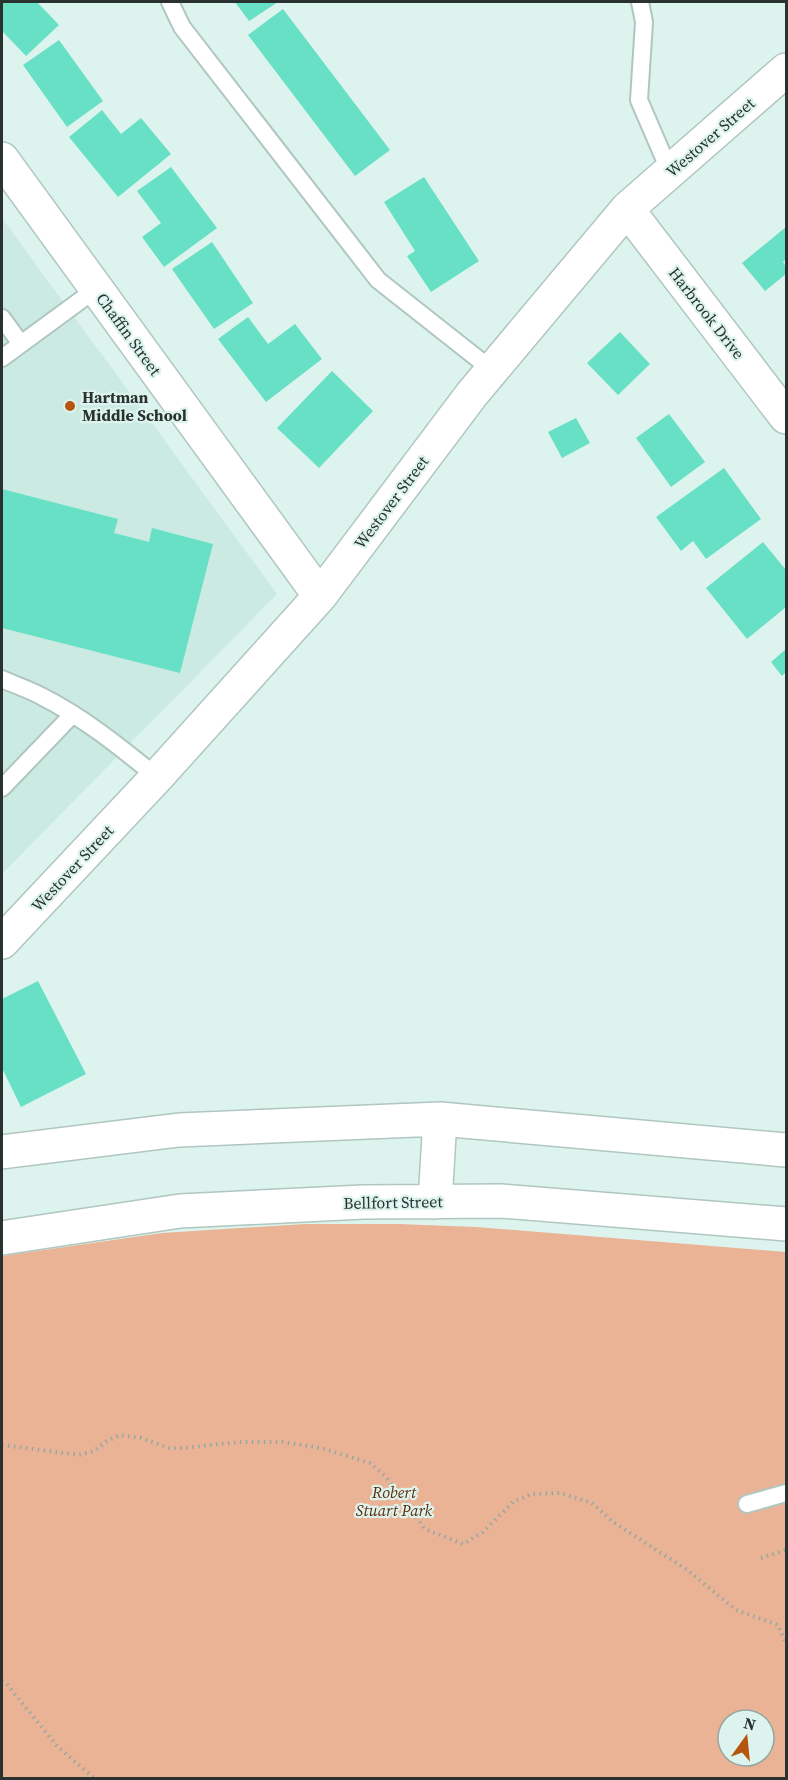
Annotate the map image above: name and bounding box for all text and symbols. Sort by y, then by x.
street label: Westover Street [661,92,760,182]
street label: Harbrook Drive [664,262,750,364]
street label: Chaffin Street [92,288,167,380]
place label: Hartman Middle School [82,386,187,426]
marker: Hartman Middle School [63,399,77,413]
street label: Westover Street [349,450,434,553]
street label: Westover Street [26,819,118,916]
street label: Bellfort Street [343,1190,444,1214]
park label: Robert Stuart Park [356,1481,433,1521]
north arrow [716,1708,776,1768]
text: N [741,1711,759,1736]

